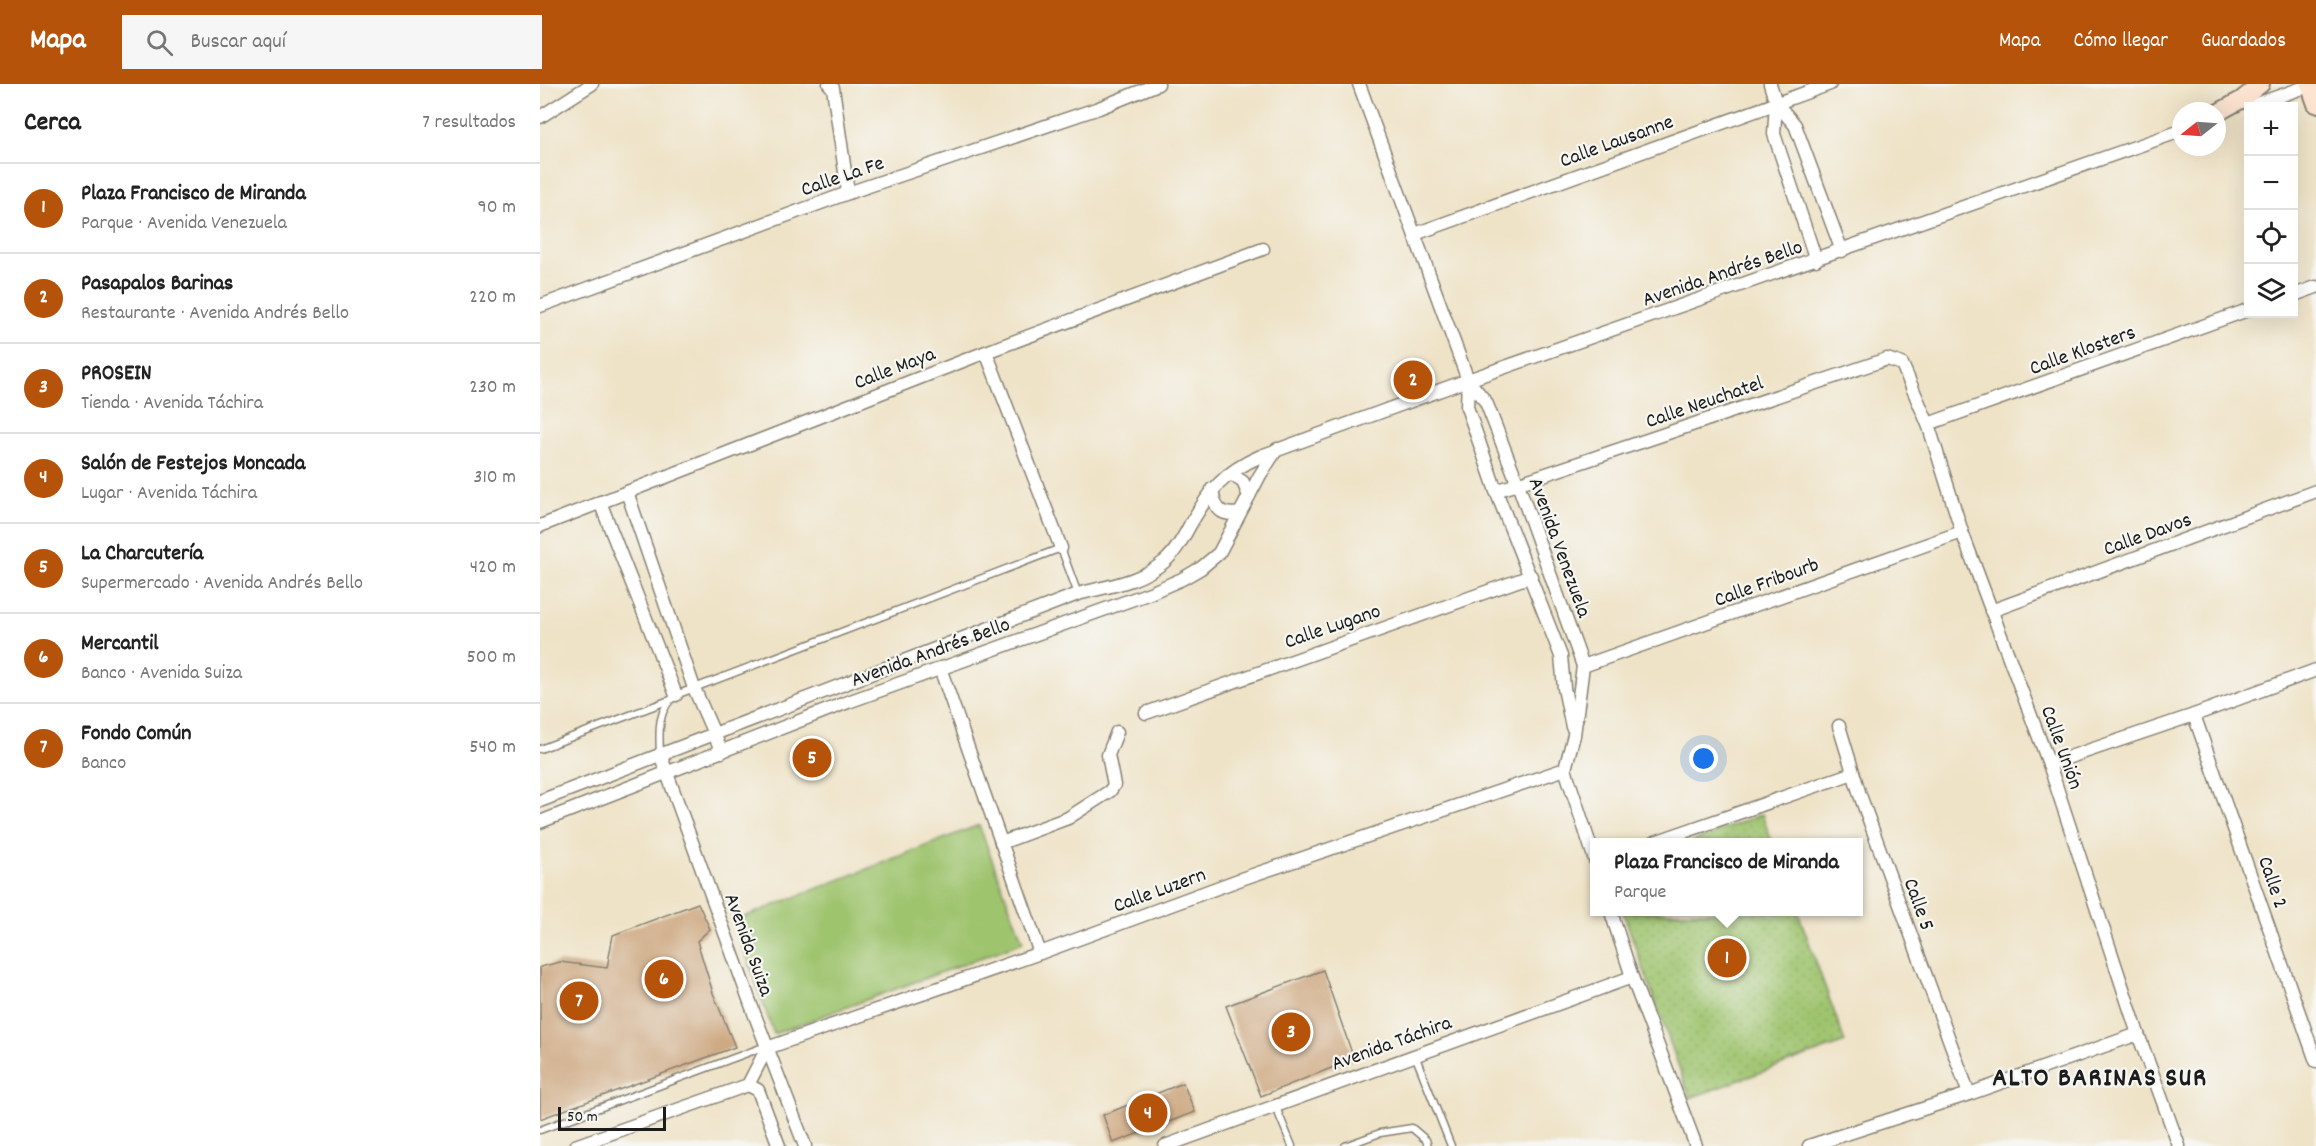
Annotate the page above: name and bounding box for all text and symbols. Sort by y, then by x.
search box [122,15,542,69]
text: Mapa [30,22,86,62]
icon: search [143,26,176,59]
text: Buscar aquí [191,27,286,58]
text: Mapa [1999,27,2041,57]
text: Cómo llegar [2074,27,2168,57]
text: Guardados [2201,27,2286,57]
north arrow [2172,102,2226,156]
map controls [2244,102,2298,318]
button: + [2244,102,2298,156]
text: Cerca [24,105,81,142]
street label: Calle Lausanne [1556,108,1678,177]
text: 7 resultados [422,109,516,137]
street label: Calle La Fe [797,150,889,206]
button: − [2244,156,2298,210]
text: Plaza Francisco de Miranda [81,179,306,210]
text: 1 [41,194,46,222]
text: 90 m [478,194,516,222]
text: Parque · Avenida Venezuela [81,210,287,238]
button: locate [2244,210,2298,264]
street label: Avenida Andrés Bello [1639,233,1807,316]
button: layers [2244,264,2298,318]
text: Pasapalos Barinas [81,269,233,300]
text: 2 [39,284,48,312]
text: 220 m [469,284,516,312]
text: Restaurante · Avenida Andrés Bello [81,300,349,328]
street label: Calle Klosters [2026,319,2140,385]
street label: Calle Maya [850,340,941,399]
pin: 2 [1394,358,1432,402]
text: PROSEIN [81,359,152,390]
street label: Calle Neuchatel [1642,370,1768,438]
text: 3 [39,374,48,402]
text: 230 m [469,374,516,402]
text: Tienda · Avenida Táchira [81,390,263,418]
text: Salón de Festejos Moncada [81,449,305,480]
text: 4 [39,464,48,492]
text: 310 m [474,464,516,492]
street label: Avenida Venezuela [1519,474,1598,623]
text: Lugar · Avenida Táchira [81,480,257,508]
street label: Calle Davos [2100,506,2196,566]
text: La Charcutería [81,539,203,570]
street label: Calle Fribourb [1710,551,1824,617]
text: 5 [39,554,48,582]
text: 420 m [470,554,516,582]
text: Supermercado · Avenida Andrés Bello [81,570,363,598]
street label: Calle Lugano [1281,597,1385,658]
street label: Avenida Andrés Bello [847,611,1015,697]
text: Mercantil [81,629,158,660]
text: 6 [39,644,48,672]
text: 500 m [467,644,516,672]
text: Banco · Avenida Suiza [81,660,242,688]
street label: Calle Unión [2031,702,2089,794]
text: Fondo Común [81,719,191,750]
text: 7 [40,734,47,762]
text: 540 m [469,734,516,762]
pin: 5 [792,736,832,780]
your location [1689,744,1718,773]
text: Banco [81,750,126,778]
popup [1590,838,1863,916]
text: Plaza Francisco de Miranda [1614,848,1839,879]
street label: Calle 2 [2248,853,2294,913]
street label: Calle Luzern [1109,861,1211,922]
street label: Calle 5 [1894,875,1941,936]
text: Parque [1614,879,1666,907]
street label: Avenida Suiza [715,889,780,1002]
pin: 1 [1708,936,1746,980]
pin: 6 [644,956,684,1002]
pin: 7 [560,978,598,1024]
street label: Avenida Táchira [1328,1009,1457,1080]
pin: 3 [1272,1010,1311,1054]
district label: ALTO BARINAS SUR [1992,1060,2208,1099]
pin: 4 [1128,1090,1168,1136]
scale bar [558,1104,666,1132]
text: 50 m [567,1106,598,1129]

